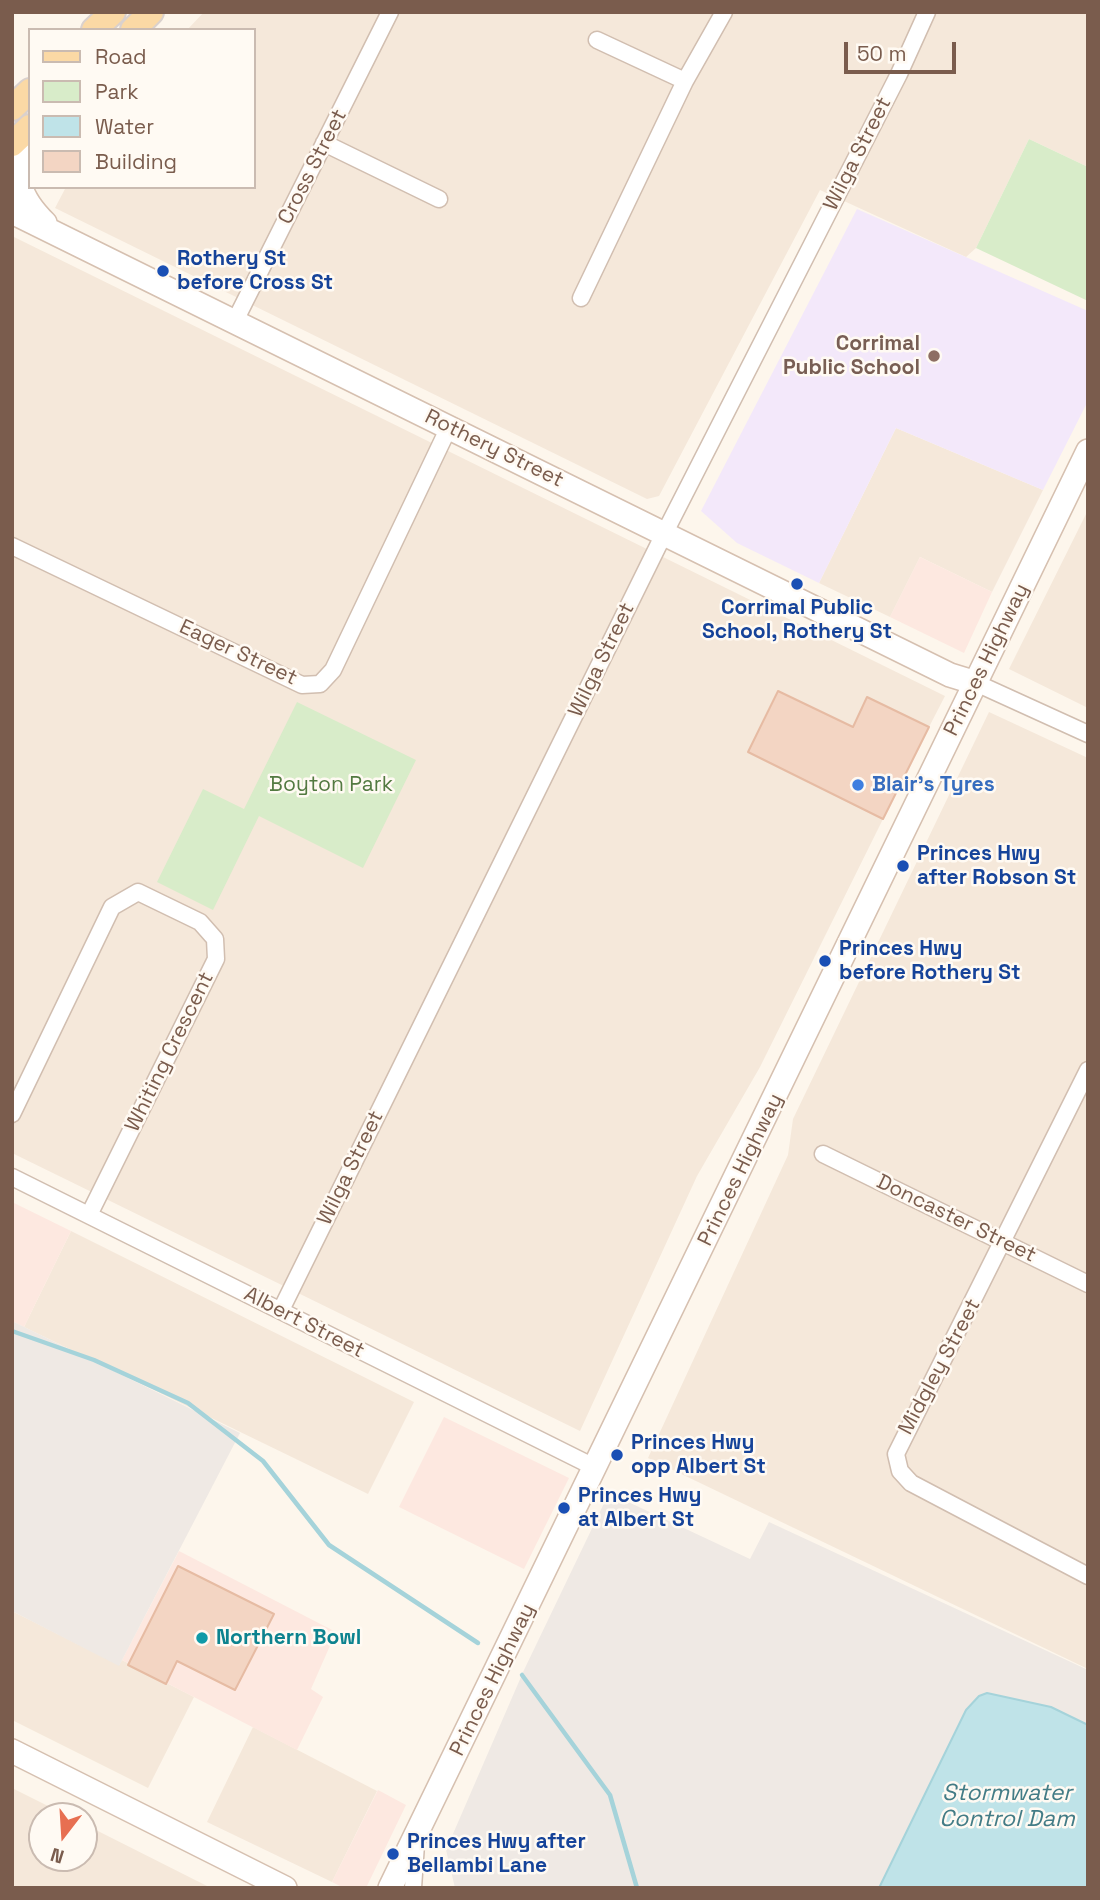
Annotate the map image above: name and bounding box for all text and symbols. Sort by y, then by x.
legend [28,28,256,189]
scale bar [848,28,960,72]
text: 50 m [857,40,907,67]
text: Road [95,43,147,70]
text: Park [95,78,139,105]
street label: Wilga Street [819,93,897,215]
street label: Cross Street [273,105,353,229]
text: Water [95,113,154,140]
text: Building [95,148,177,175]
place label: Rothery St before Cross St [177,246,333,296]
marker: Rothery St before Cross St [155,263,171,279]
place label: Corrimal Public School [783,331,920,381]
marker: Corrimal Public School [926,348,942,364]
street label: Rothery Street [421,405,567,493]
marker: Corrimal Public School, Rothery St [789,576,805,592]
street label: Princes Highway [939,580,1035,740]
place label: Corrimal Public School, Rothery St [702,595,892,645]
street label: Wilga Street [564,599,640,721]
street label: Eager Street [175,615,301,691]
park label: Boyton Park [269,772,393,798]
place label: Blair's Tyres [872,772,995,798]
marker: Blair's Tyres [850,777,866,793]
place label: Princes Hwy after Robson St [917,841,1076,891]
marker: Princes Hwy after Robson St [895,858,911,874]
place label: Princes Hwy before Rothery St [839,936,1021,986]
marker: Princes Hwy before Rothery St [817,953,833,969]
street label: Whiting Crescent [120,968,220,1136]
street label: Princes Highway [693,1090,789,1250]
street label: Wilga Street [313,1107,389,1229]
street label: Doncaster Street [872,1169,1040,1269]
street label: Albert Street [240,1282,368,1364]
street label: Midgley Street [894,1295,986,1439]
place label: Princes Hwy opp Albert St [631,1430,766,1480]
marker: Princes Hwy opp Albert St [609,1447,625,1463]
place label: Princes Hwy at Albert St [578,1483,701,1533]
marker: Princes Hwy at Albert St [556,1500,572,1516]
street label: Princes Highway [445,1600,541,1760]
place label: Northern Bowl [216,1625,361,1651]
marker: Northern Bowl [194,1630,210,1646]
water label: Stormwater Control Dam [939,1780,1075,1834]
north arrow [28,1802,98,1872]
place label: Princes Hwy after Bellambi Lane [407,1829,586,1879]
text: N [48,1842,67,1869]
marker: Princes Hwy after Bellambi Lane [385,1846,401,1862]

